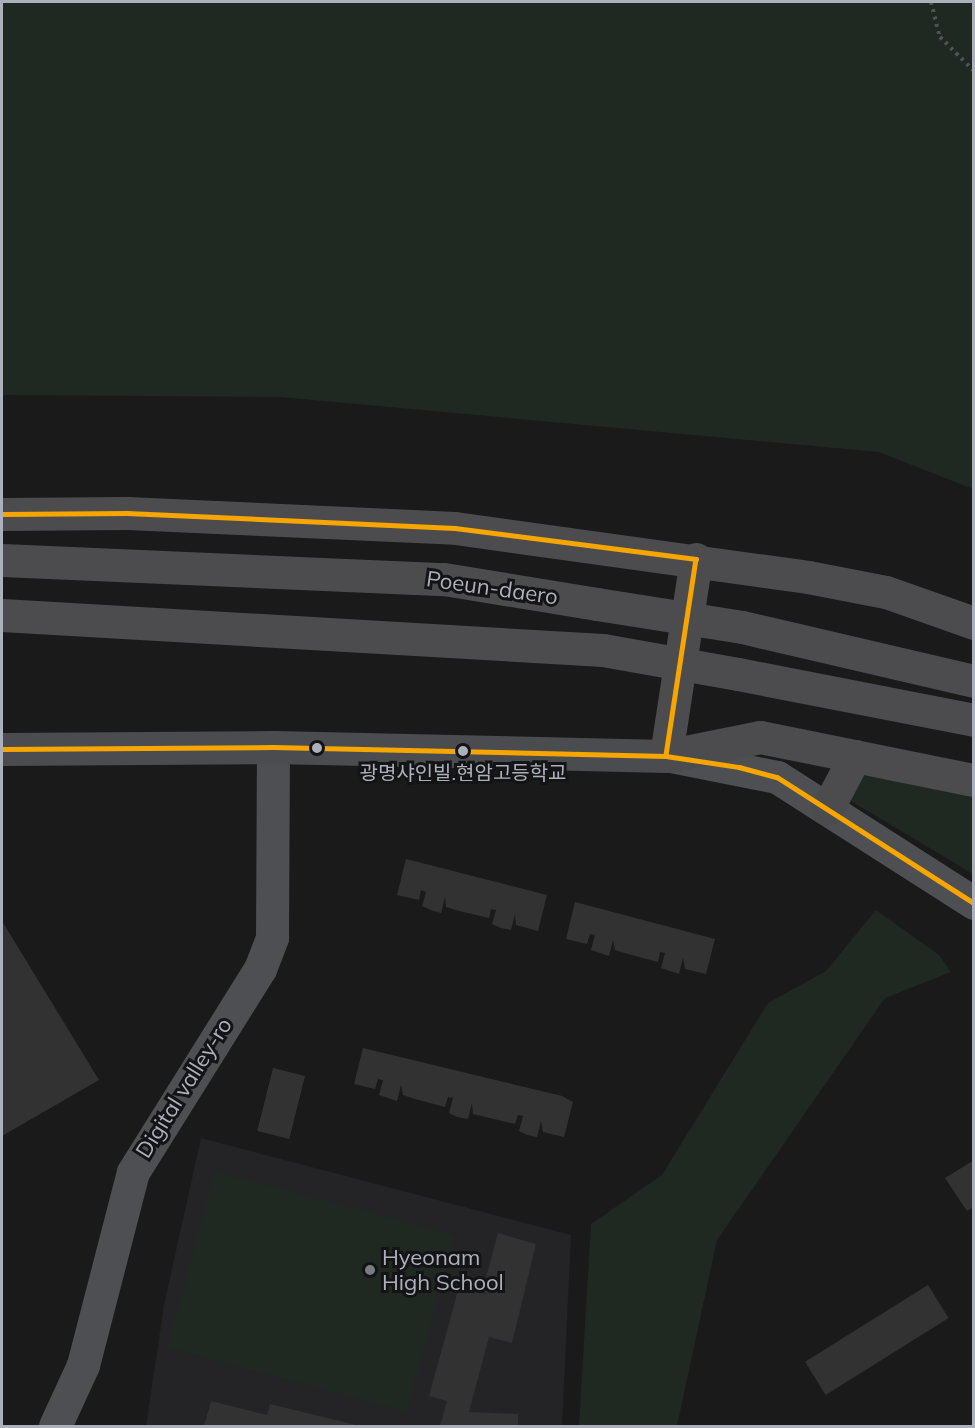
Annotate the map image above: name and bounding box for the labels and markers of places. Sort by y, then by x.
unlabelled marker [311,742,323,754]
marker: 광명샤인빌.현암고등학교 [457,745,469,757]
place label: 광명샤인빌.현암고등학교 [360,760,566,784]
place label: Hyeonam High School [382,1244,504,1296]
marker: Hyeonam High School [363,1263,377,1277]

